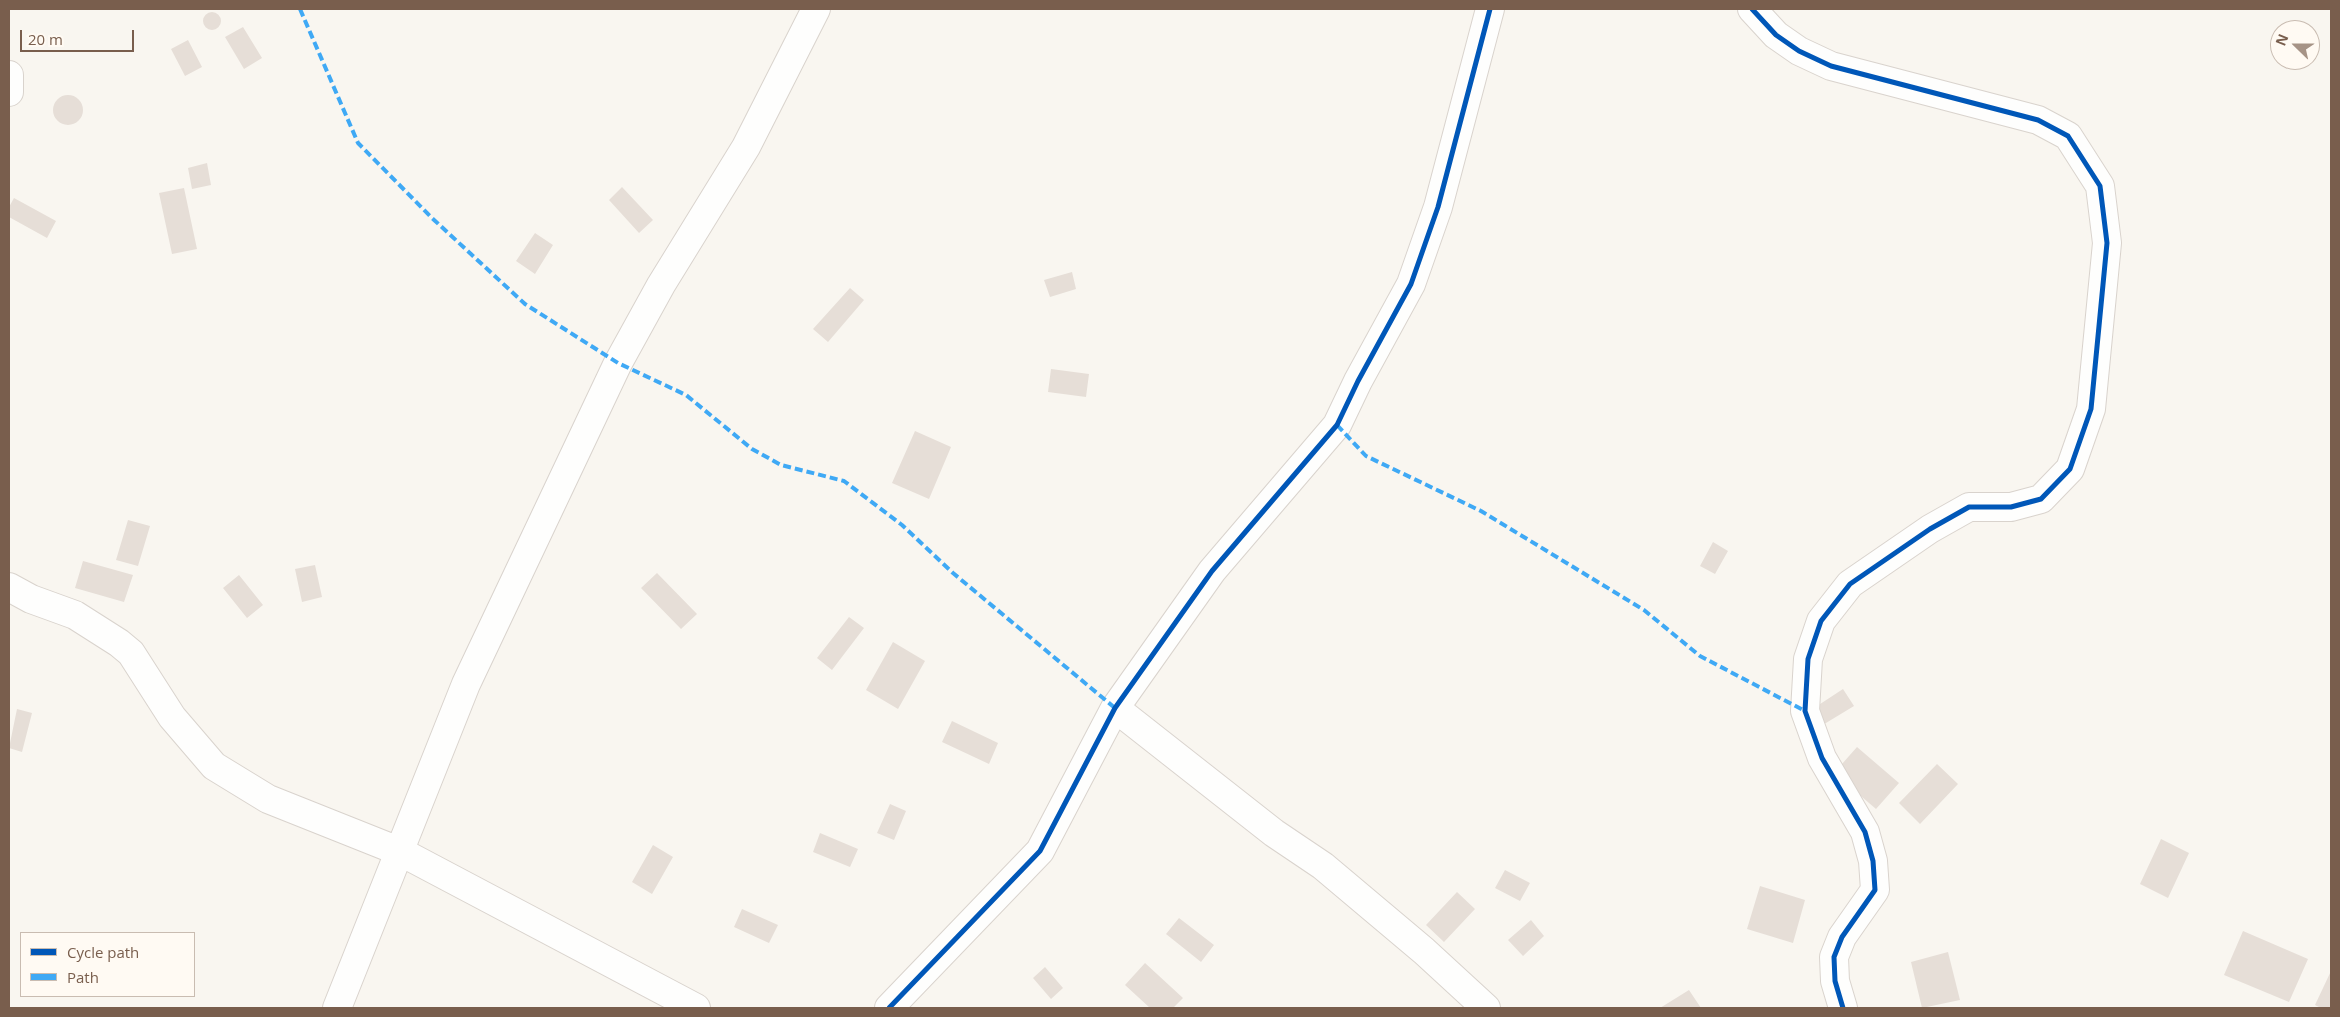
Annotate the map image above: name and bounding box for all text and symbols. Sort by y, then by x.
scale bar [22,20,136,52]
north arrow [2270,20,2320,70]
text: 20 m [28,29,63,49]
text: N [2271,31,2292,48]
legend [20,932,195,997]
text: Cycle path [67,942,139,962]
text: Path [67,967,99,987]

